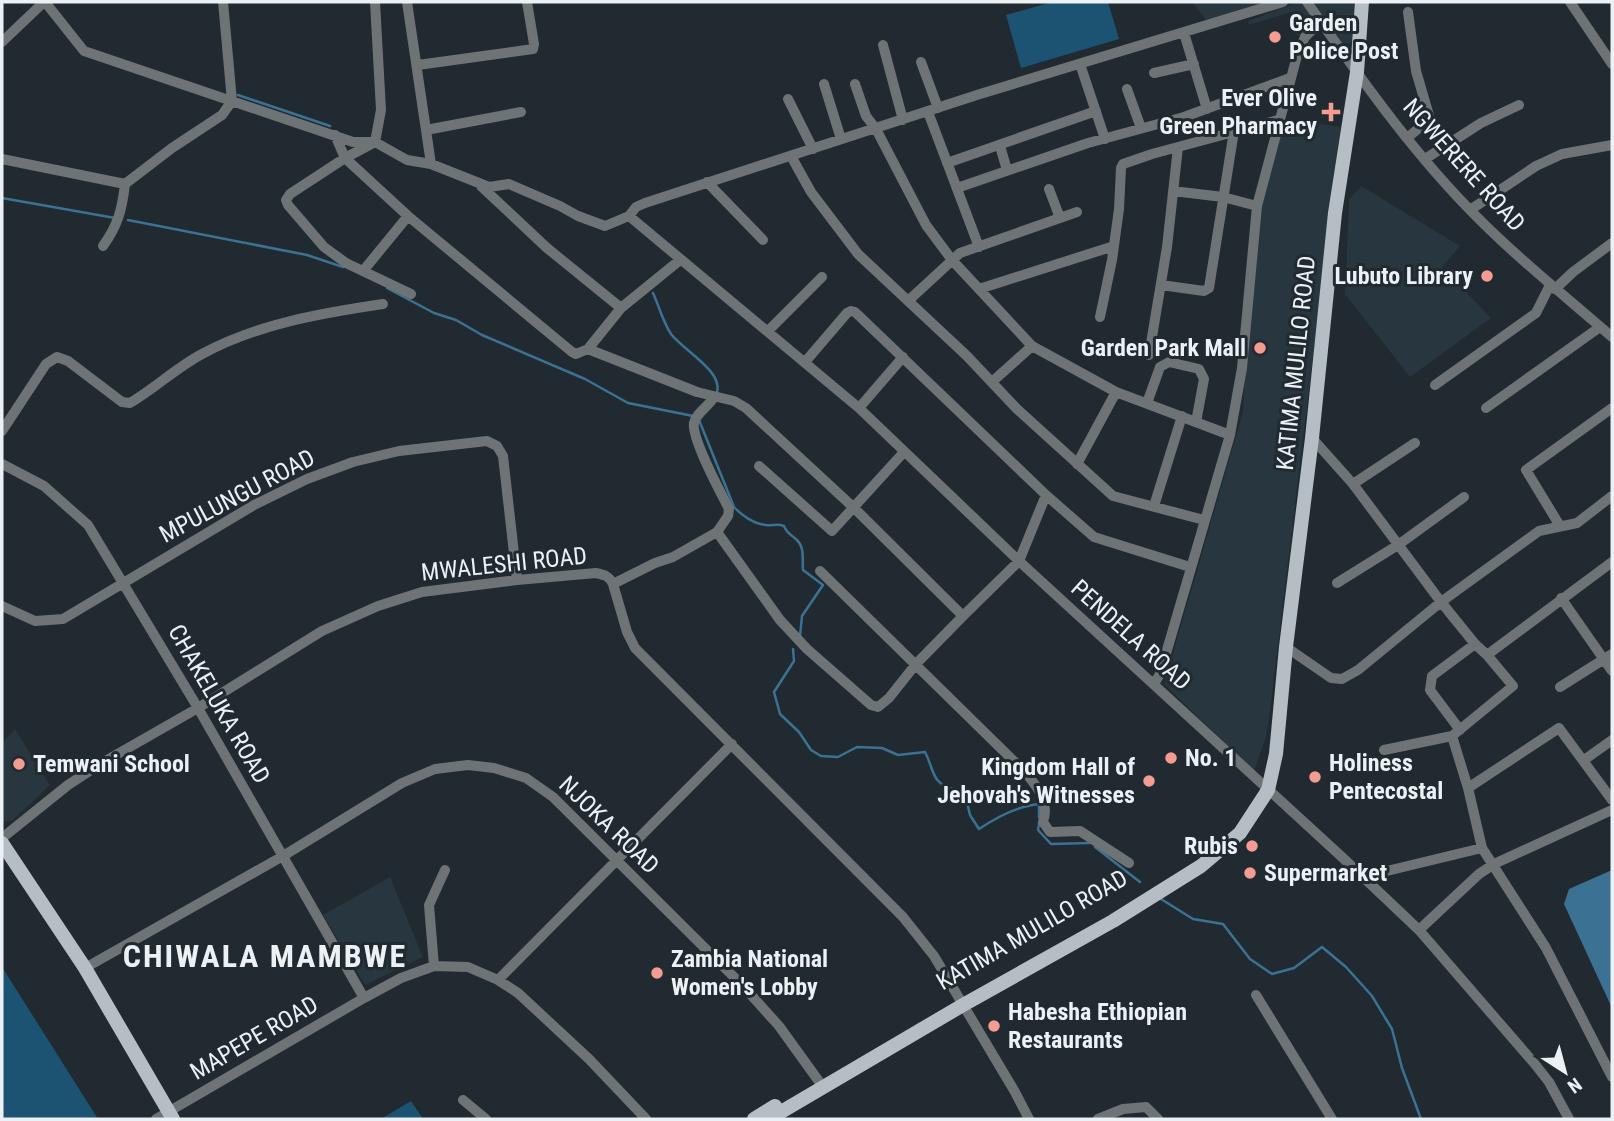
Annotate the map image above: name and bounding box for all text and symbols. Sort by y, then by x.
place label: Garden Police Post [1289,9,1398,65]
marker: Garden Police Post [1267,29,1283,45]
place label: Ever Olive Green Pharmacy [1159,84,1317,140]
street label: NGWERERE ROAD [1397,93,1531,237]
marker: Ever Olive Green Pharmacy [1323,104,1339,120]
street label: KATIMA MULILO ROAD [1271,254,1321,472]
place label: Lubuto Library [1335,262,1473,290]
marker: Lubuto Library [1479,268,1495,284]
place label: Garden Park Mall [1081,334,1246,362]
marker: Garden Park Mall [1252,340,1268,356]
street label: MPULUNGU ROAD [155,443,319,549]
street label: MWALESHI ROAD [420,541,588,587]
street label: PENDELA ROAD [1065,574,1197,696]
street label: CHAKELUKA ROAD [162,620,276,788]
place label: No. 1 [1185,744,1236,772]
place label: Holiness Pentecostal [1329,749,1443,805]
place label: Temwani School [33,750,190,778]
marker: No. 1 [1163,750,1179,766]
place label: Kingdom Hall of Jehovah's Witnesses [937,753,1135,809]
marker: Temwani School [11,756,27,772]
marker: Holiness Pentecostal [1307,769,1323,785]
street label: NJOKA ROAD [553,771,665,879]
marker: Kingdom Hall of Jehovah's Witnesses [1141,773,1157,789]
place label: Rubis [1184,832,1238,860]
marker: Rubis [1244,838,1260,854]
place label: Supermarket [1264,859,1387,887]
street label: KATIMA MULILO ROAD [932,864,1132,996]
marker: Supermarket [1242,865,1258,881]
district label: CHIWALA MAMBWE [123,937,407,975]
place label: Zambia National Women's Lobby [671,945,828,1001]
marker: Zambia National Women's Lobby [649,965,665,981]
street label: MAPEPE ROAD [185,990,323,1086]
place label: Habesha Ethiopian Restaurants [1008,998,1187,1054]
marker: Habesha Ethiopian Restaurants [986,1018,1002,1034]
north arrow [1530,1037,1600,1107]
text: N [1563,1073,1586,1098]

